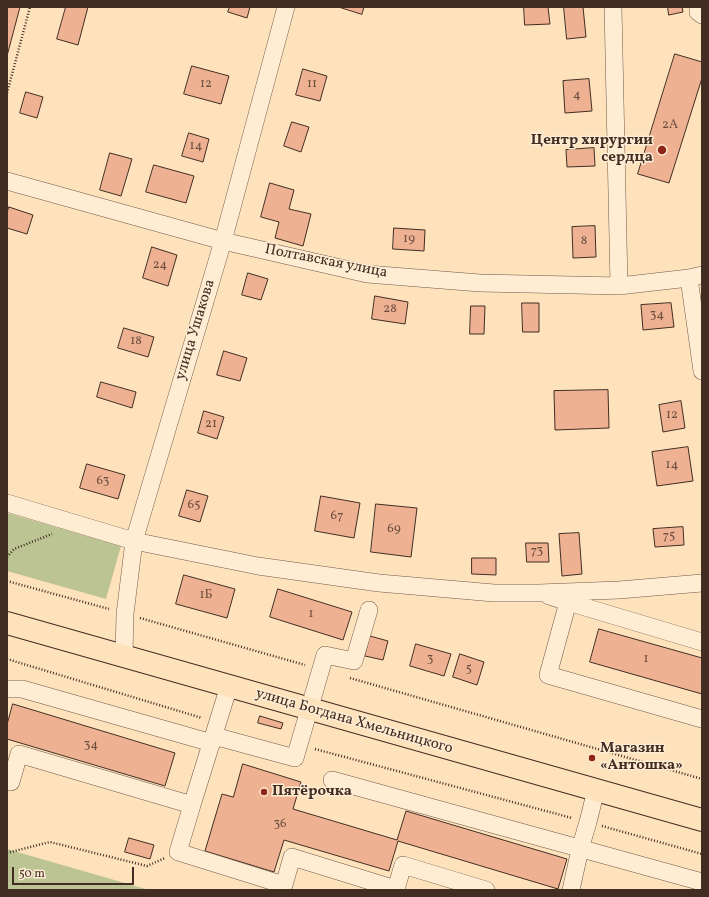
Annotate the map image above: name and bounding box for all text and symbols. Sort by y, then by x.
house number: 12 [200,77,212,93]
house number: 11 [307,77,317,93]
house number: 4 [573,88,581,104]
house number: 2А [662,118,678,134]
place label: Центр хирургии сердца [531,132,653,167]
house number: 14 [190,139,202,155]
marker: Центр хирургии сердца [656,144,668,156]
house number: 19 [403,232,415,248]
house number: 8 [581,234,587,250]
street label: Полтавская улица [263,241,389,283]
house number: 24 [153,258,167,274]
street label: улица Ушакова [172,278,220,382]
house number: 28 [383,302,397,318]
house number: 34 [650,308,664,324]
house number: 18 [130,334,142,350]
house number: 12 [666,408,678,424]
house number: 21 [205,417,217,433]
house number: 14 [666,458,678,474]
house number: 63 [96,474,110,490]
house number: 65 [188,498,200,514]
house number: 67 [331,509,343,525]
house number: 69 [387,522,401,538]
house number: 75 [663,529,675,545]
house number: 73 [531,544,543,560]
house number: 1Б [199,588,213,604]
house number: 1 [308,607,314,623]
house number: 3 [427,652,433,668]
house number: 1 [643,652,649,668]
house number: 5 [466,662,472,678]
street label: улица Богдана Хмельницкого [253,685,455,759]
house number: 34 [84,738,98,754]
place label: Магазин «Антошка» [600,740,683,775]
marker: Магазин «Антошка» [587,753,597,763]
place label: Пятёрочка [272,783,352,801]
marker: Пятёрочка [259,787,269,797]
house number: 36 [273,817,287,833]
scale bar [14,859,136,885]
text: 50 m [19,866,45,882]

